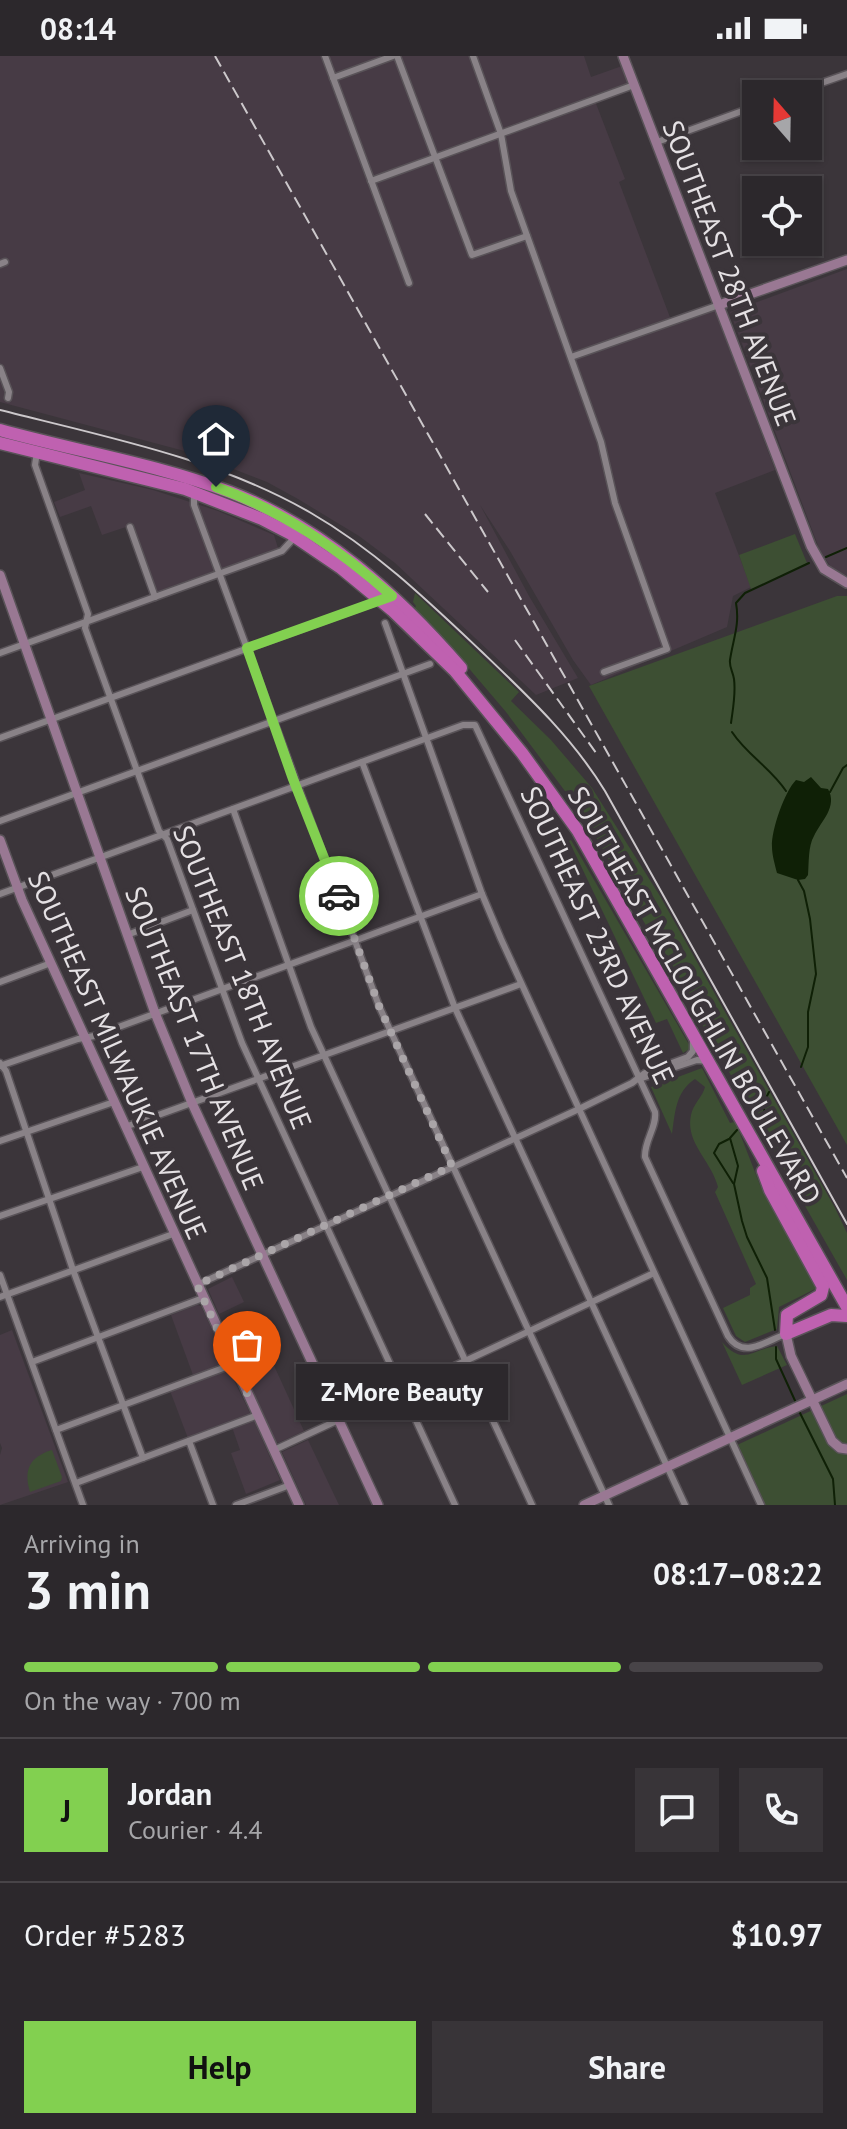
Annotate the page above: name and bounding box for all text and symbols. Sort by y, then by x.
text: 08:14 [40,9,116,48]
north arrow [742,80,822,160]
map controls [742,80,822,256]
street label: SOUTHEAST 28TH AVENUE [655,115,805,431]
button: locate [742,176,822,256]
pin [182,405,250,487]
icon: home [194,417,238,461]
street label: SOUTHEAST MCLOUGHLIN BOULEVARD [560,779,830,1211]
street label: SOUTHEAST 23RD AVENUE [513,780,683,1090]
street label: SOUTHEAST 18TH AVENUE [165,820,321,1134]
courier [299,856,379,936]
street label: SOUTHEAST MILWAUKIE AVENUE [20,865,216,1245]
icon: car [317,874,361,918]
street label: SOUTHEAST 17TH AVENUE [117,881,273,1195]
pin [213,1311,281,1393]
icon: bag [225,1323,269,1367]
callout: Z-More Beauty [295,1365,507,1421]
text: Z-More Beauty [321,1375,483,1408]
text: Arriving in [24,1527,140,1560]
text: 08:17–08:22 [653,1554,823,1593]
text: 3 min [24,1556,151,1623]
text: On the way · 700 m [24,1684,241,1717]
button: chat [635,1768,719,1852]
button: phone [739,1768,823,1852]
text: Jordan [128,1774,212,1813]
text: J [61,1791,71,1830]
text: Courier · 4.4 [128,1813,262,1846]
text: Order #5283 [24,1915,186,1954]
text: $10.97 [731,1915,823,1954]
button: Help [24,2021,416,2113]
button: Share [432,2021,823,2113]

